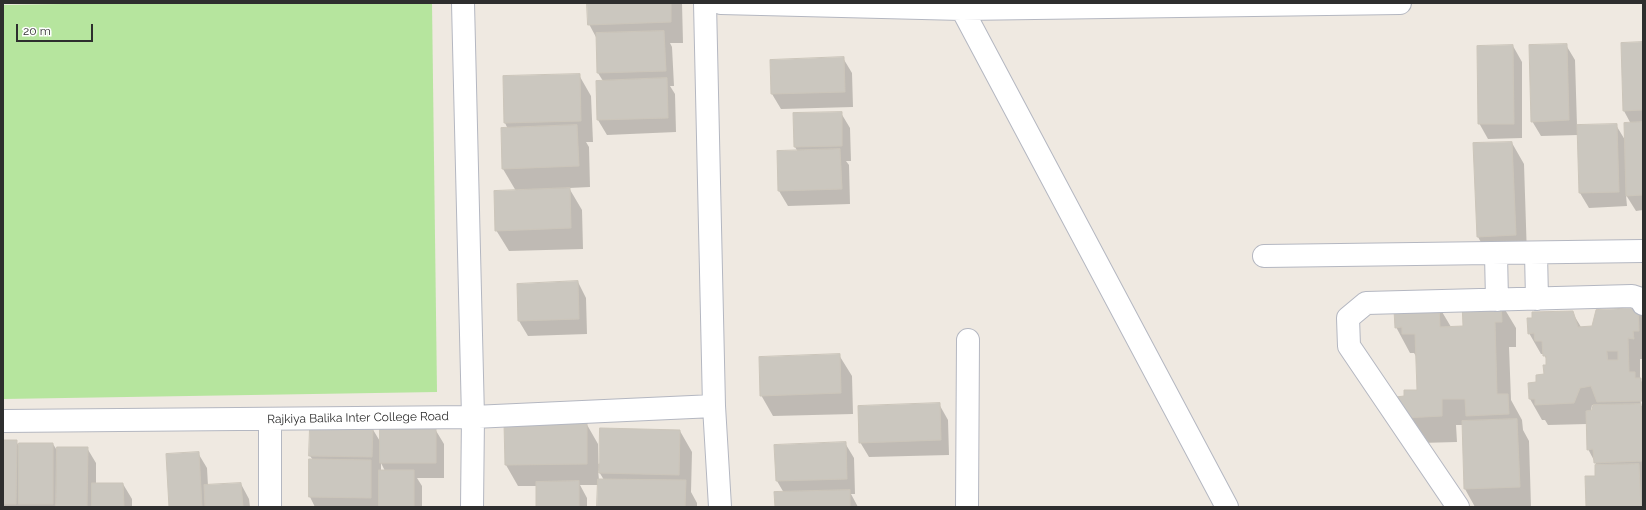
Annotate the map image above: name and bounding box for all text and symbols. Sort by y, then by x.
scale bar [18,16,95,42]
text: 20 m [23,24,51,38]
street label: Rajkiya Balika Inter College Road [267,409,449,427]

